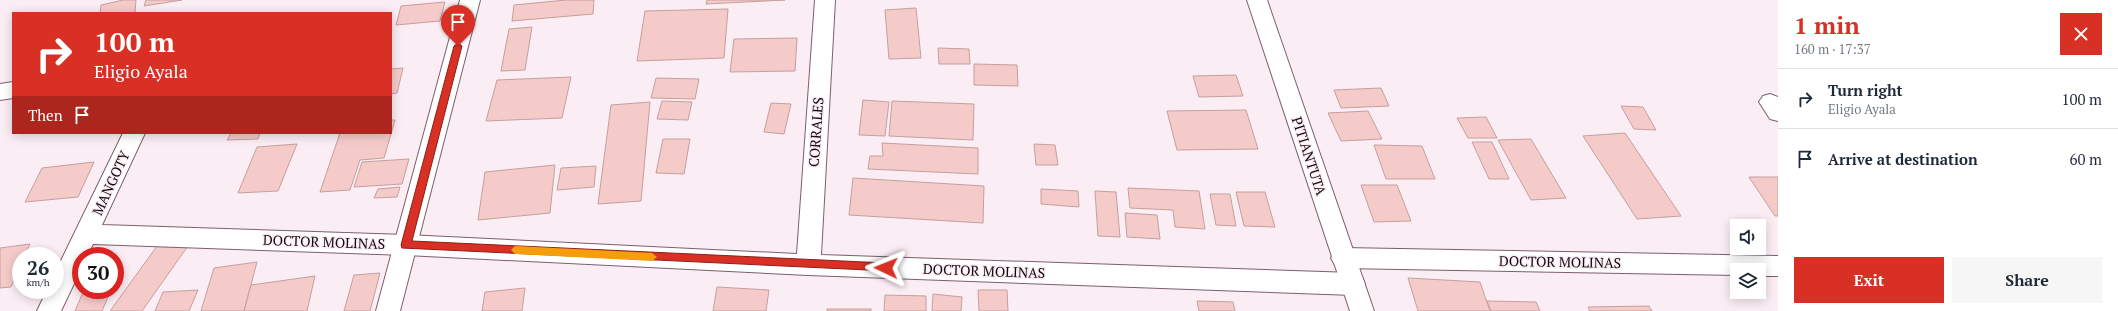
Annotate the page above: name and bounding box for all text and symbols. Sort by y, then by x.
pin [441,5,475,46]
text: 1 min [1794,9,1860,41]
icon: arrive [447,11,469,33]
button: close [2060,13,2102,55]
text: 100 m [94,23,175,60]
icon: right [28,28,80,80]
text: 160 m · 17:37 [1794,40,1871,58]
text: Eligio Ayala [94,59,188,83]
text: Turn right [1828,80,1903,100]
icon: right [1794,88,1816,110]
text: 100 m [2061,89,2102,109]
street label: CORRALES [804,96,827,167]
text: Eligio Ayala [1828,100,1896,118]
icon: arrive [71,104,93,126]
text: Then [28,105,63,125]
street label: PITIANTUTA [1288,114,1331,198]
street label: MANGOTY [87,146,134,218]
icon: arrive [1794,148,1816,170]
text: Arrive at destination [1828,149,1978,169]
text: 60 m [2069,149,2102,169]
map controls [1730,219,1766,299]
button: sound [1730,219,1766,255]
street label: DOCTOR MOLINAS [263,230,386,253]
speed limit sign: 30 [72,247,124,299]
position arrow [865,247,907,289]
street label: DOCTOR MOLINAS [1499,251,1621,272]
text: 26 [27,254,49,281]
button: Exit [1794,257,1944,303]
button: Share [1952,257,2102,303]
street label: DOCTOR MOLINAS [923,259,1046,282]
button: layers [1730,263,1766,299]
text: km/h [26,276,50,289]

